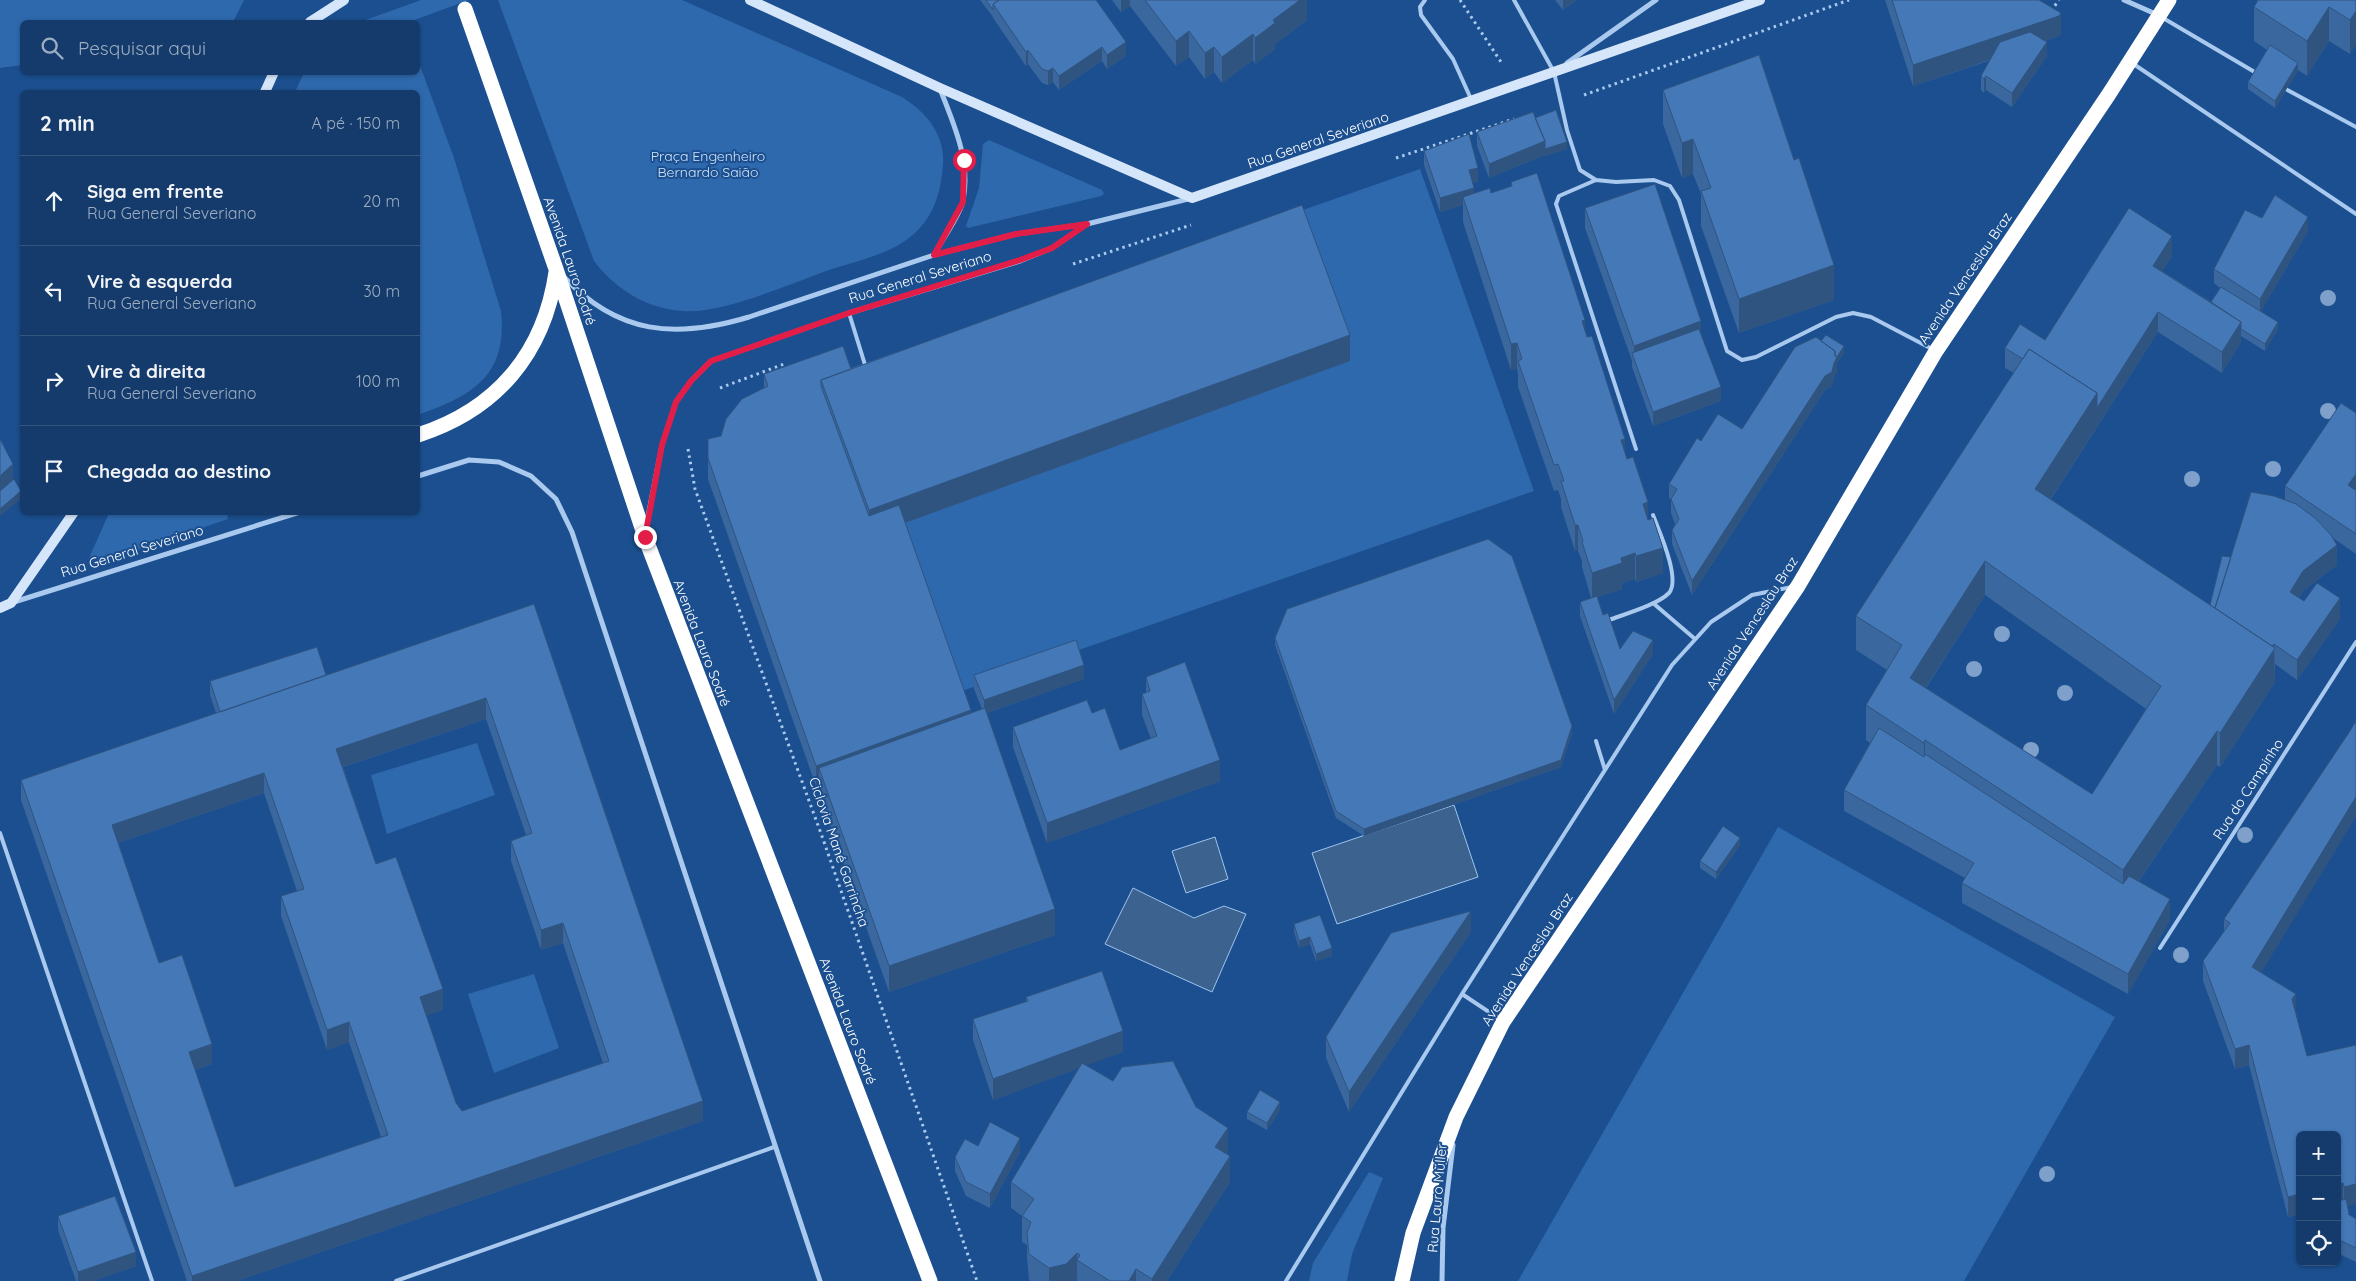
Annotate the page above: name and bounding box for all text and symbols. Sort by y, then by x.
search box [20,20,420,75]
icon: search [38,34,66,62]
text: Pesquisar aqui [78,36,206,60]
street label: Rua General Severiano [1245,107,1391,173]
text: 2 min [40,110,95,136]
text: A pé · 150 m [312,113,400,133]
park label: Praça Engenheiro Bernardo Saião [651,147,765,181]
route start [953,149,976,172]
text: Siga em frente [87,179,224,203]
icon: ahead [40,187,68,215]
text: 20 m [363,191,400,211]
street label: Avenida Lauro Sodré [540,194,600,328]
text: Rua General Severiano [87,203,256,223]
street label: Avenida Venceslau Braz [1914,208,2016,347]
street label: Rua General Severiano [846,247,994,307]
text: Vire à esquerda [87,269,232,293]
icon: left [40,277,68,305]
text: 30 m [363,281,400,301]
text: Rua General Severiano [87,293,256,313]
text: Vire à direita [87,359,206,383]
icon: right [40,367,68,395]
text: 100 m [356,371,400,391]
text: Rua General Severiano [87,383,256,403]
icon: arrive [40,457,68,485]
text: Chegada ao destino [87,459,271,483]
street label: Rua General Severiano [58,521,206,581]
route end [634,526,657,549]
street label: Avenida Venceslau Braz [1702,553,1802,693]
street label: Avenida Lauro Sodré [669,577,735,709]
street label: Rua do Campinho [2209,735,2287,843]
street label: Ciclovia Mané Garrincha [805,775,873,929]
street label: Avenida Venceslau Braz [1477,889,1577,1029]
street label: Avenida Lauro Sodré [815,955,881,1087]
map controls [2296,1131,2341,1266]
button: + [2296,1131,2341,1176]
street label: Rua Lauro Müller [1423,1142,1451,1253]
button: − [2296,1176,2341,1221]
button: locate [2296,1221,2341,1266]

